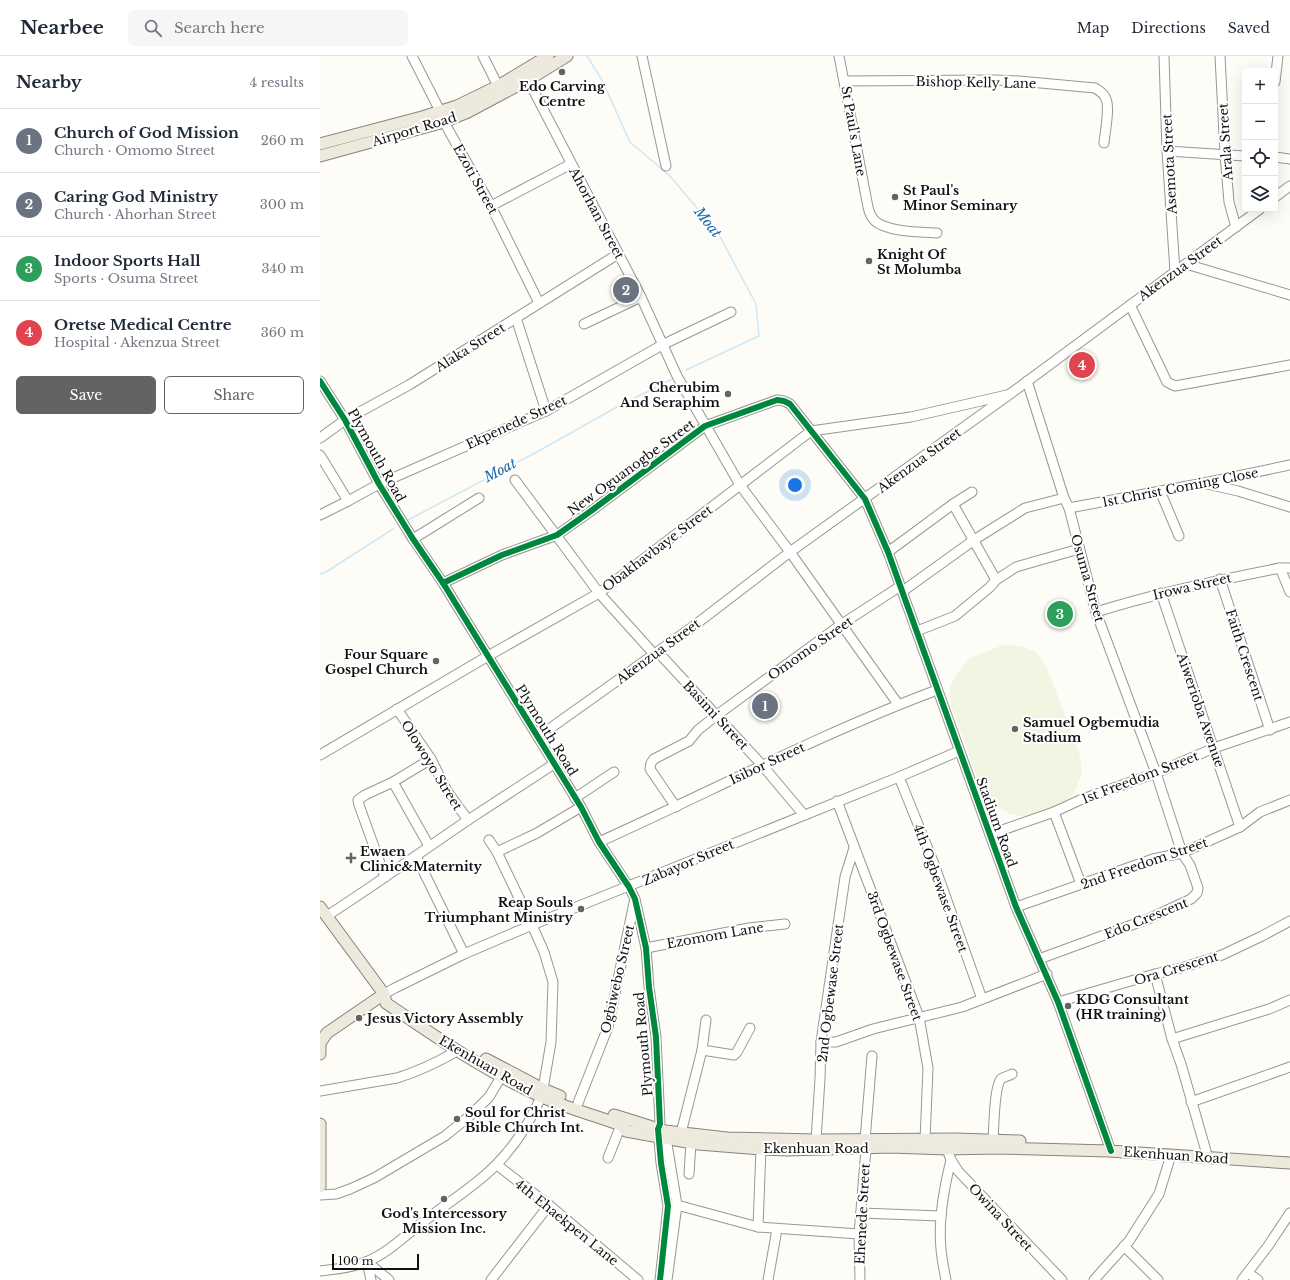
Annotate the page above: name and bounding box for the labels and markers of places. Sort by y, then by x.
marker: Edo Carving Centre [557,67,567,77]
place label: Edo Carving Centre [519,78,606,110]
place label: St Paul's Minor Seminary [903,182,1018,214]
marker: St Paul's Minor Seminary [890,192,900,202]
place label: Knight Of St Molumba [877,246,962,278]
marker: Knight Of St Molumba [864,256,874,266]
pin: 2 [613,275,639,305]
pin: 4 [1069,350,1095,380]
place label: Cherubim And Seraphim [619,379,721,411]
marker: Cherubim And Seraphim [723,389,733,399]
pin: 3 [1047,599,1073,629]
place label: Four Square Gospel Church [325,646,429,678]
marker: Four Square Gospel Church [431,656,441,666]
pin: 1 [752,691,778,721]
place label: Samuel Ogbemudia Stadium [1023,714,1160,746]
marker: Samuel Ogbemudia Stadium [1010,724,1020,734]
place label: Ewaen Clinic&Maternity [360,843,483,875]
marker: Ewaen Clinic&Maternity [345,852,357,864]
place label: Reap Souls Triumphant Ministry [425,894,574,926]
marker: Reap Souls Triumphant Ministry [576,904,586,914]
place label: KDG Consultant (HR training) [1076,991,1189,1023]
marker: KDG Consultant (HR training) [1063,1001,1073,1011]
place label: Jesus Victory Assembly [364,1010,524,1027]
marker: Jesus Victory Assembly [354,1013,364,1023]
place label: Soul for Christ Bible Church Int. [465,1104,584,1136]
marker: Soul for Christ Bible Church Int. [452,1114,462,1124]
marker: God's Intercessory Mission Inc. [439,1194,449,1204]
place label: God's Intercessory Mission Inc. [381,1205,507,1237]

